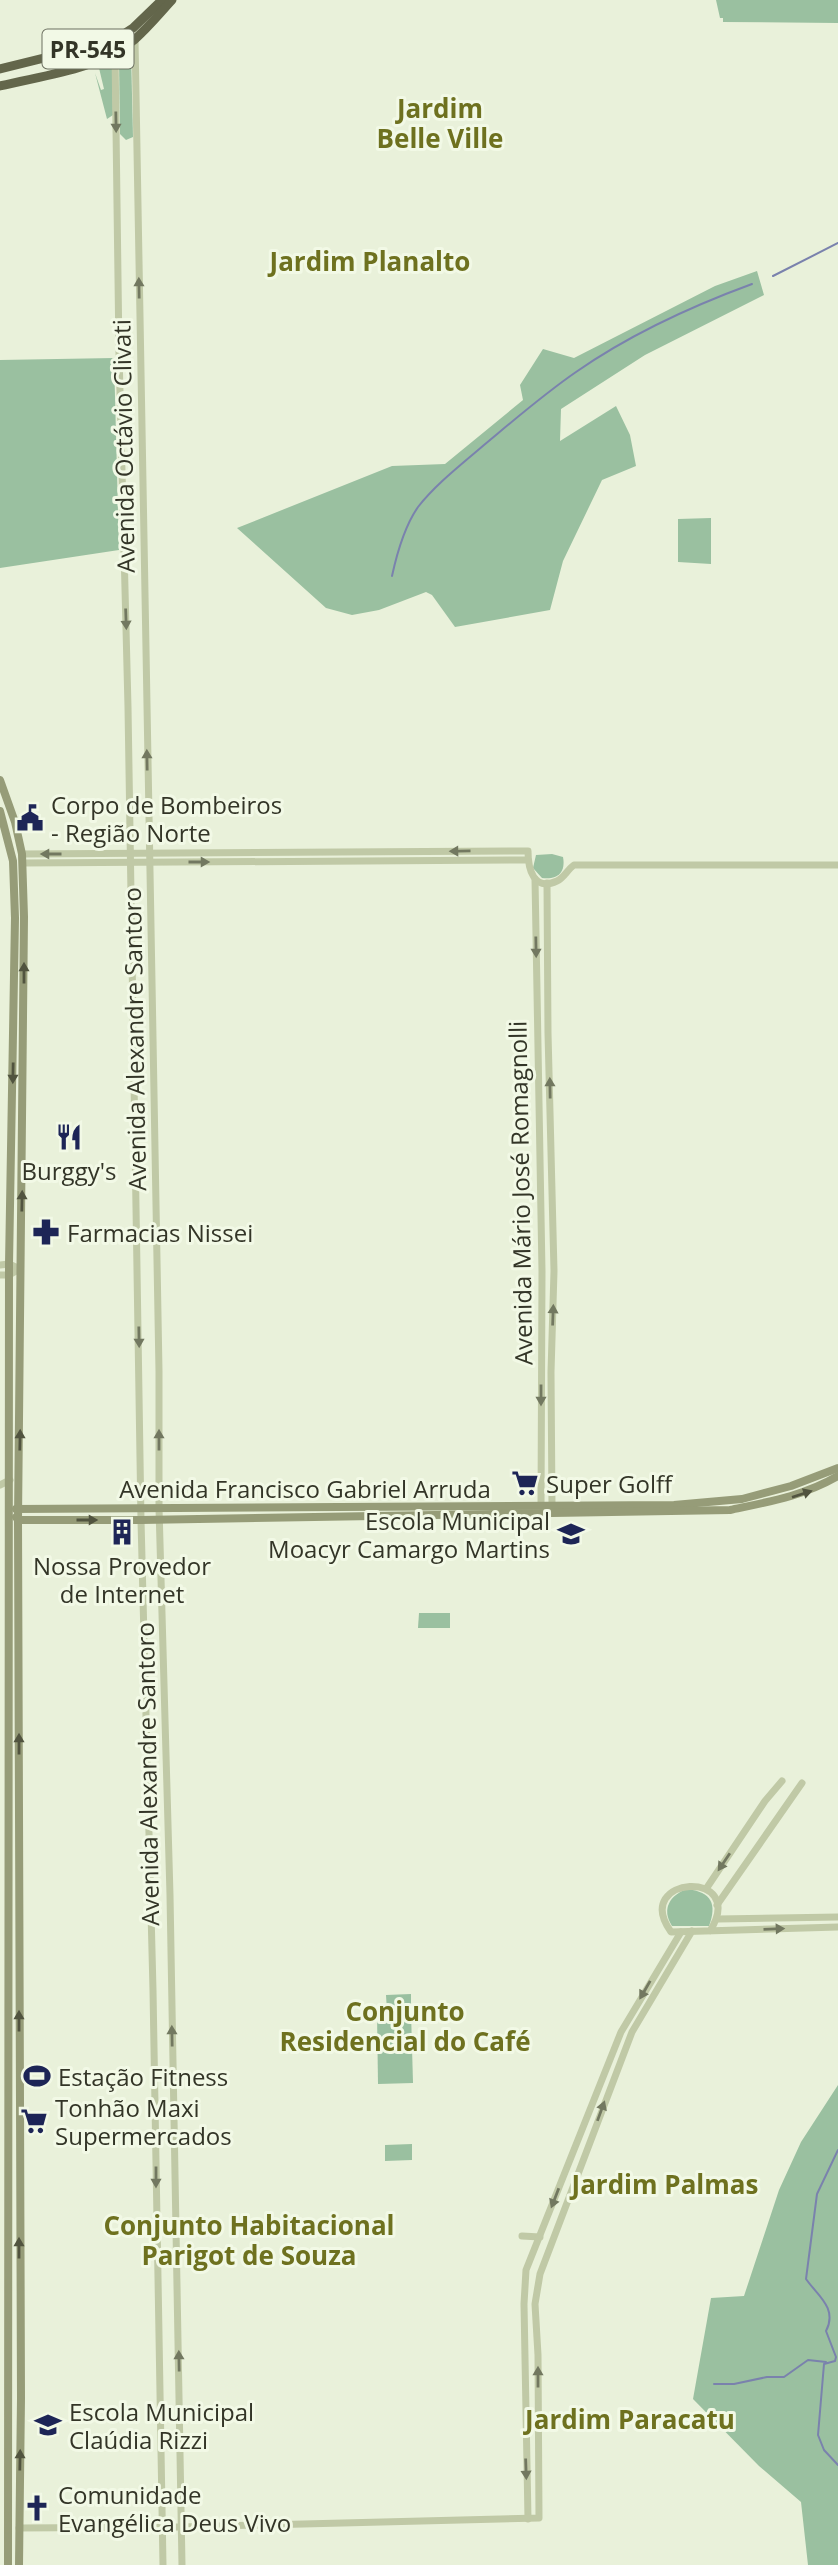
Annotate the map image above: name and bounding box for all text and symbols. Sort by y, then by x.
road number: PR-545 [42,30,134,68]
district label: Jardim Belle Ville [377,90,503,156]
one-way arrow [110,111,122,133]
district label: Jardim Planalto [268,243,470,279]
one-way arrow [133,277,145,299]
street label: Avenida Octávio Clivati [104,319,142,573]
one-way arrow [120,608,131,630]
one-way arrow [142,749,153,771]
place label: Corpo de Bombeiros - Região Norte [51,788,282,849]
public building icon: Corpo de Bombeiros - Região Norte [15,803,45,833]
one-way arrow [449,845,471,856]
one-way arrow [40,848,62,860]
one-way arrow [188,856,210,868]
street label: Avenida Alexandre Santoro [115,887,153,1191]
one-way arrow [530,936,542,958]
one-way arrow [18,962,30,984]
street label: Avenida Mário José Romagnolli [500,1021,540,1365]
one-way arrow [7,1063,19,1085]
one-way arrow [544,1076,556,1098]
restaurant icon: Burggy's [54,1122,84,1152]
place label: Burggy's [22,1154,116,1187]
one-way arrow [16,1189,27,1211]
place label: Farmacias Nissei [67,1216,253,1249]
pharmacy icon: Farmacias Nissei [31,1217,61,1247]
one-way arrow [547,1304,558,1326]
one-way arrow [133,1326,145,1348]
one-way arrow [535,1384,547,1406]
one-way arrow [14,1429,25,1451]
one-way arrow [153,1429,165,1451]
place label: Super Golff [546,1467,674,1500]
supermarket icon: Super Golff [510,1468,540,1498]
street label: Avenida Francisco Gabriel Arruda [119,1472,491,1505]
one-way arrow [792,1488,813,1498]
place label: Escola Municipal Moacyr Camargo Martins [268,1504,550,1565]
one-way arrow [76,1514,98,1526]
building icon: Nossa Provedor de Internet [107,1517,137,1547]
school or university icon: Escola Municipal Moacyr Camargo Martins [556,1519,586,1549]
place label: Nossa Provedor de Internet [33,1549,211,1610]
street label: Avenida Alexandre Santoro [128,1622,166,1926]
one-way arrow [13,1733,25,1755]
one-way arrow [717,1853,731,1871]
one-way arrow [763,1924,785,1935]
one-way arrow [639,1980,651,2000]
district label: Conjunto Residencial do Café [280,1993,531,2059]
one-way arrow [13,2010,25,2032]
one-way arrow [166,2025,178,2047]
place label: Estação Fitness [58,2060,228,2093]
sports icon: Estação Fitness [22,2061,52,2091]
place label: Tonhão Maxi Supermercados [55,2091,232,2152]
one-way arrow [596,2101,607,2122]
supermarket icon: Tonhão Maxi Supermercados [19,2106,49,2136]
one-way arrow [150,2166,162,2188]
district label: Jardim Palmas [570,2166,758,2202]
one-way arrow [549,2188,560,2209]
district label: Conjunto Habitacional Parigot de Souza [103,2207,395,2273]
one-way arrow [13,2237,25,2259]
one-way arrow [173,2350,185,2372]
one-way arrow [532,2365,544,2387]
place label: Escola Municipal Claúdia Rizzi [69,2395,254,2456]
district label: Jardim Paracatu [523,2401,735,2437]
school or university icon: Escola Municipal Claúdia Rizzi [33,2410,63,2440]
one-way arrow [15,2449,26,2471]
one-way arrow [521,2458,532,2480]
place label: Comunidade Evangélica Deus Vivo [58,2478,291,2539]
church icon: Comunidade Evangélica Deus Vivo [22,2493,52,2523]

